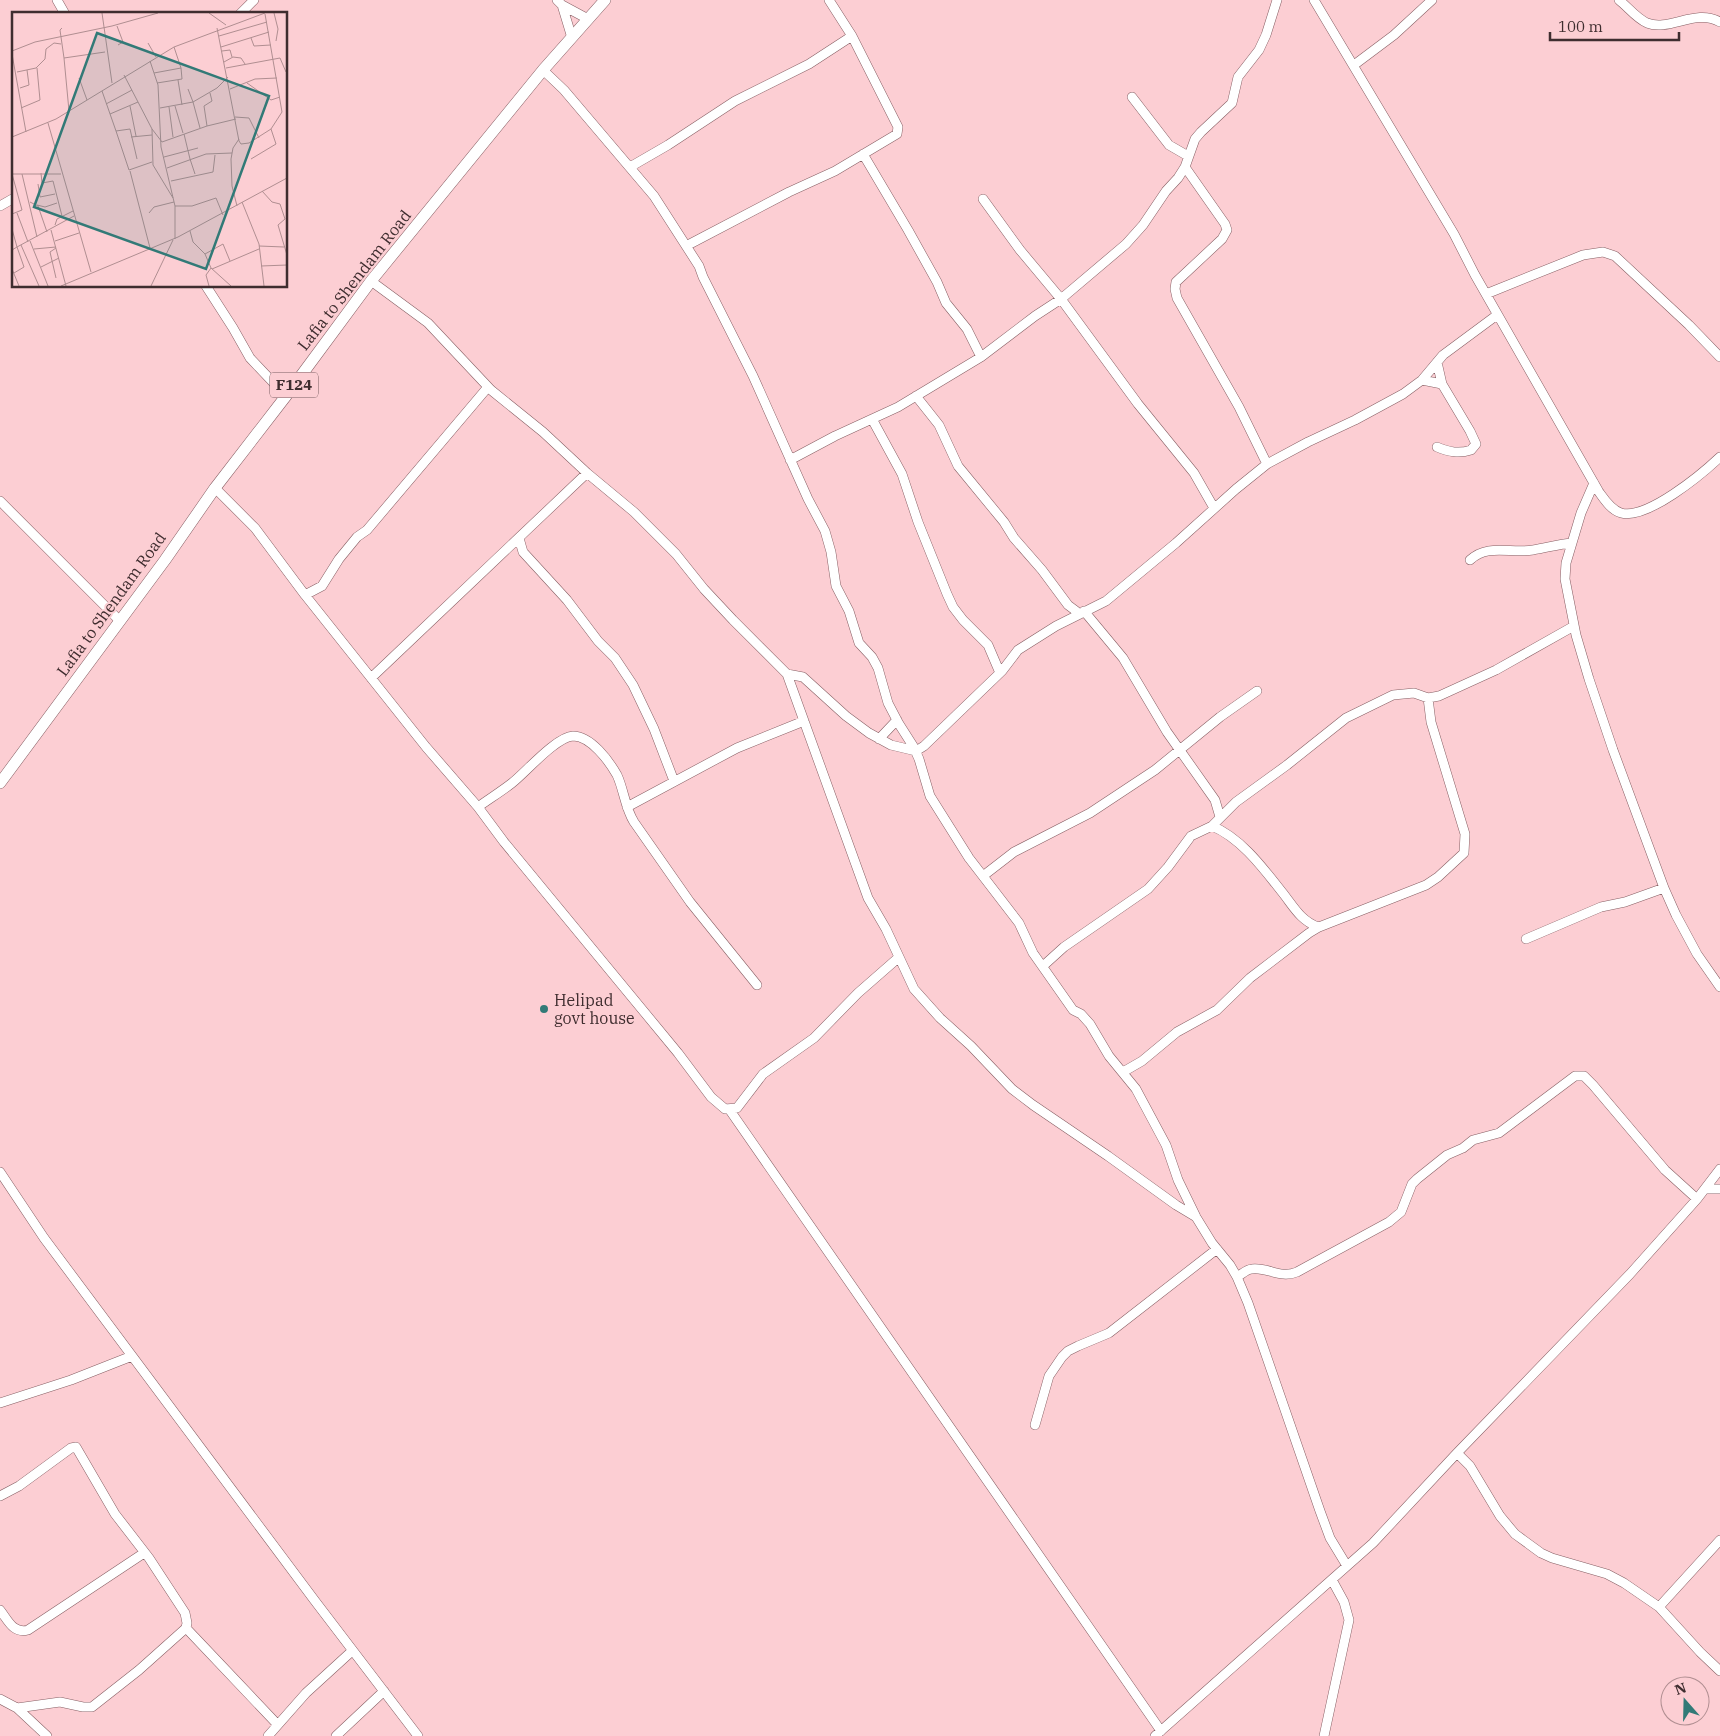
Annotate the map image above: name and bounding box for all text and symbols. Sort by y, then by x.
scale bar [1550,10,1679,42]
inset map [12,12,288,288]
text: 100 m [1558,17,1603,36]
street label: Lafia to Shendam Road [293,206,415,354]
road number: F124 [270,372,318,398]
street label: Lafia to Shendam Road [52,528,170,680]
place label: Helipad govt house [554,990,635,1028]
marker: Helipad govt house [538,1003,550,1015]
north arrow [1660,1676,1710,1726]
text: N [1672,1678,1689,1699]

